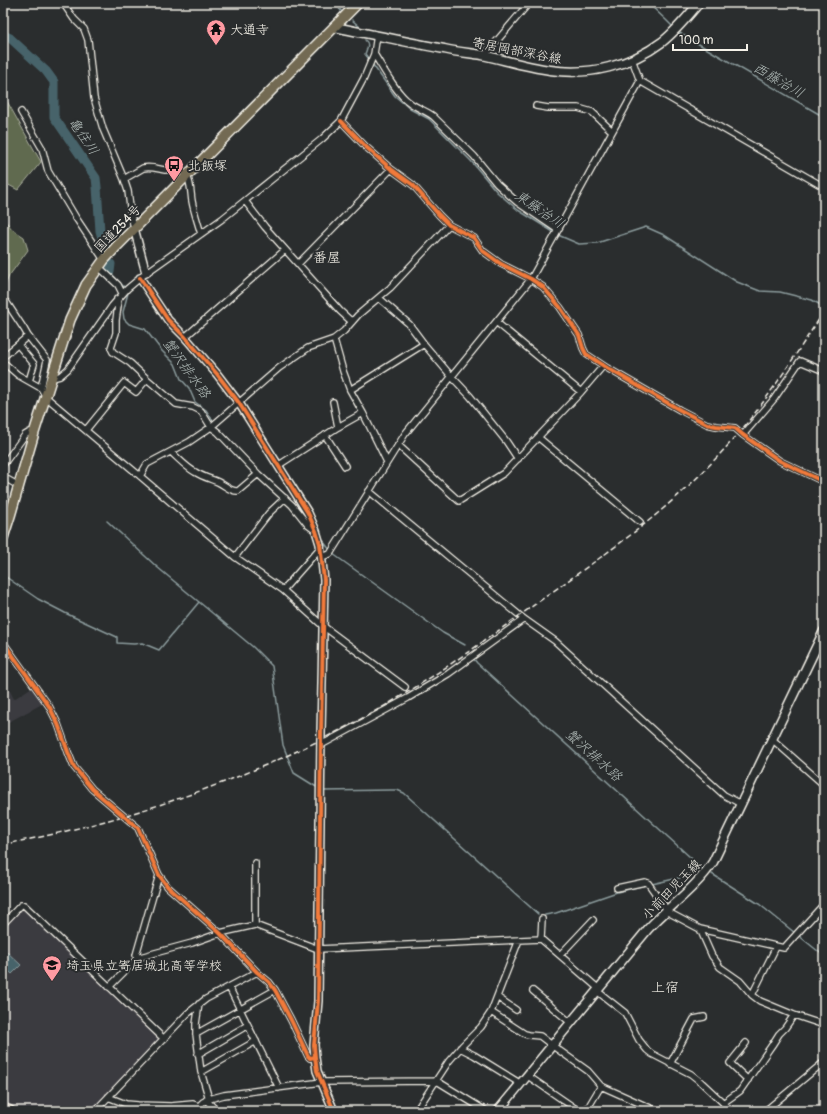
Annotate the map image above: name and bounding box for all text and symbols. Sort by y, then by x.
temple icon: 大通寺 [205,18,227,46]
place label: 大通寺 [230,22,269,38]
scale bar [673,26,747,52]
text: 100 m [679,33,714,48]
street label: 寄居岡部深谷線 [471,34,564,68]
water label: 西藤治川 [750,59,807,102]
water label: 亀住川 [65,114,102,158]
bus stop icon: 北飯塚 [163,154,185,182]
place label: 北飯塚 [188,158,227,174]
water label: 東藤治川 [512,187,568,232]
street label: 国道254号 [91,201,145,256]
district label: 番屋 [313,249,341,266]
water label: 蟹沢排水路 [159,335,215,402]
water label: 蟹沢排水路 [562,726,626,786]
street label: 小前田児玉線 [639,855,705,923]
school or university icon: 埼玉県立寄居城北高等学校 [41,954,63,982]
place label: 埼玉県立寄居城北高等学校 [66,958,222,974]
district label: 上宿 [651,979,679,996]

